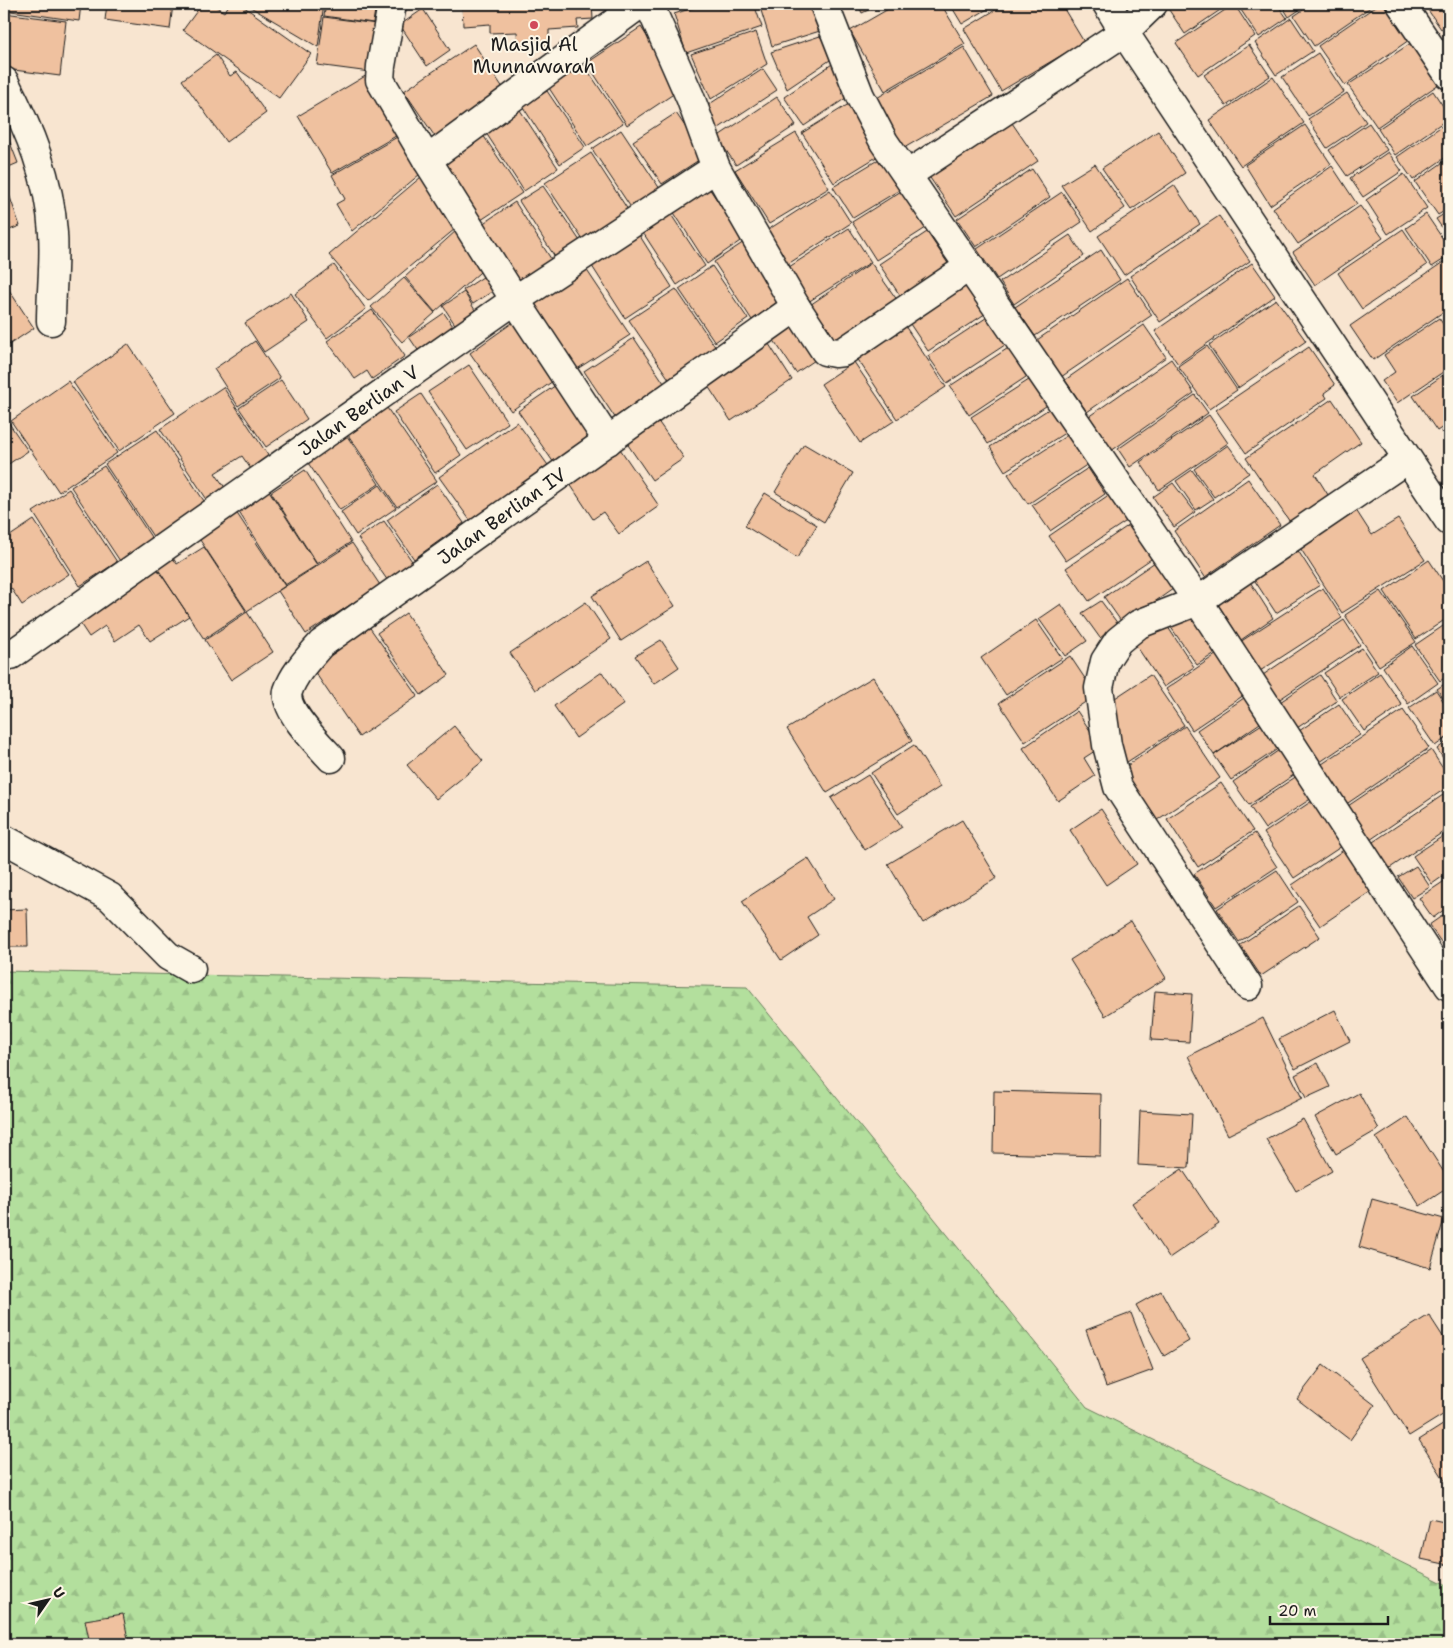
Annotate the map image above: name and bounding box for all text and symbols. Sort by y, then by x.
marker: Masjid Al Munnawarah [528,19,540,31]
place label: Masjid Al Munnawarah [473,32,595,79]
street label: Jalan Berlian V [293,360,424,462]
street label: Jalan Berlian IV [433,462,571,570]
north arrow [22,1576,72,1626]
text: U [49,1584,69,1602]
scale bar [1270,1593,1388,1625]
text: 20 m [1278,1601,1317,1621]

